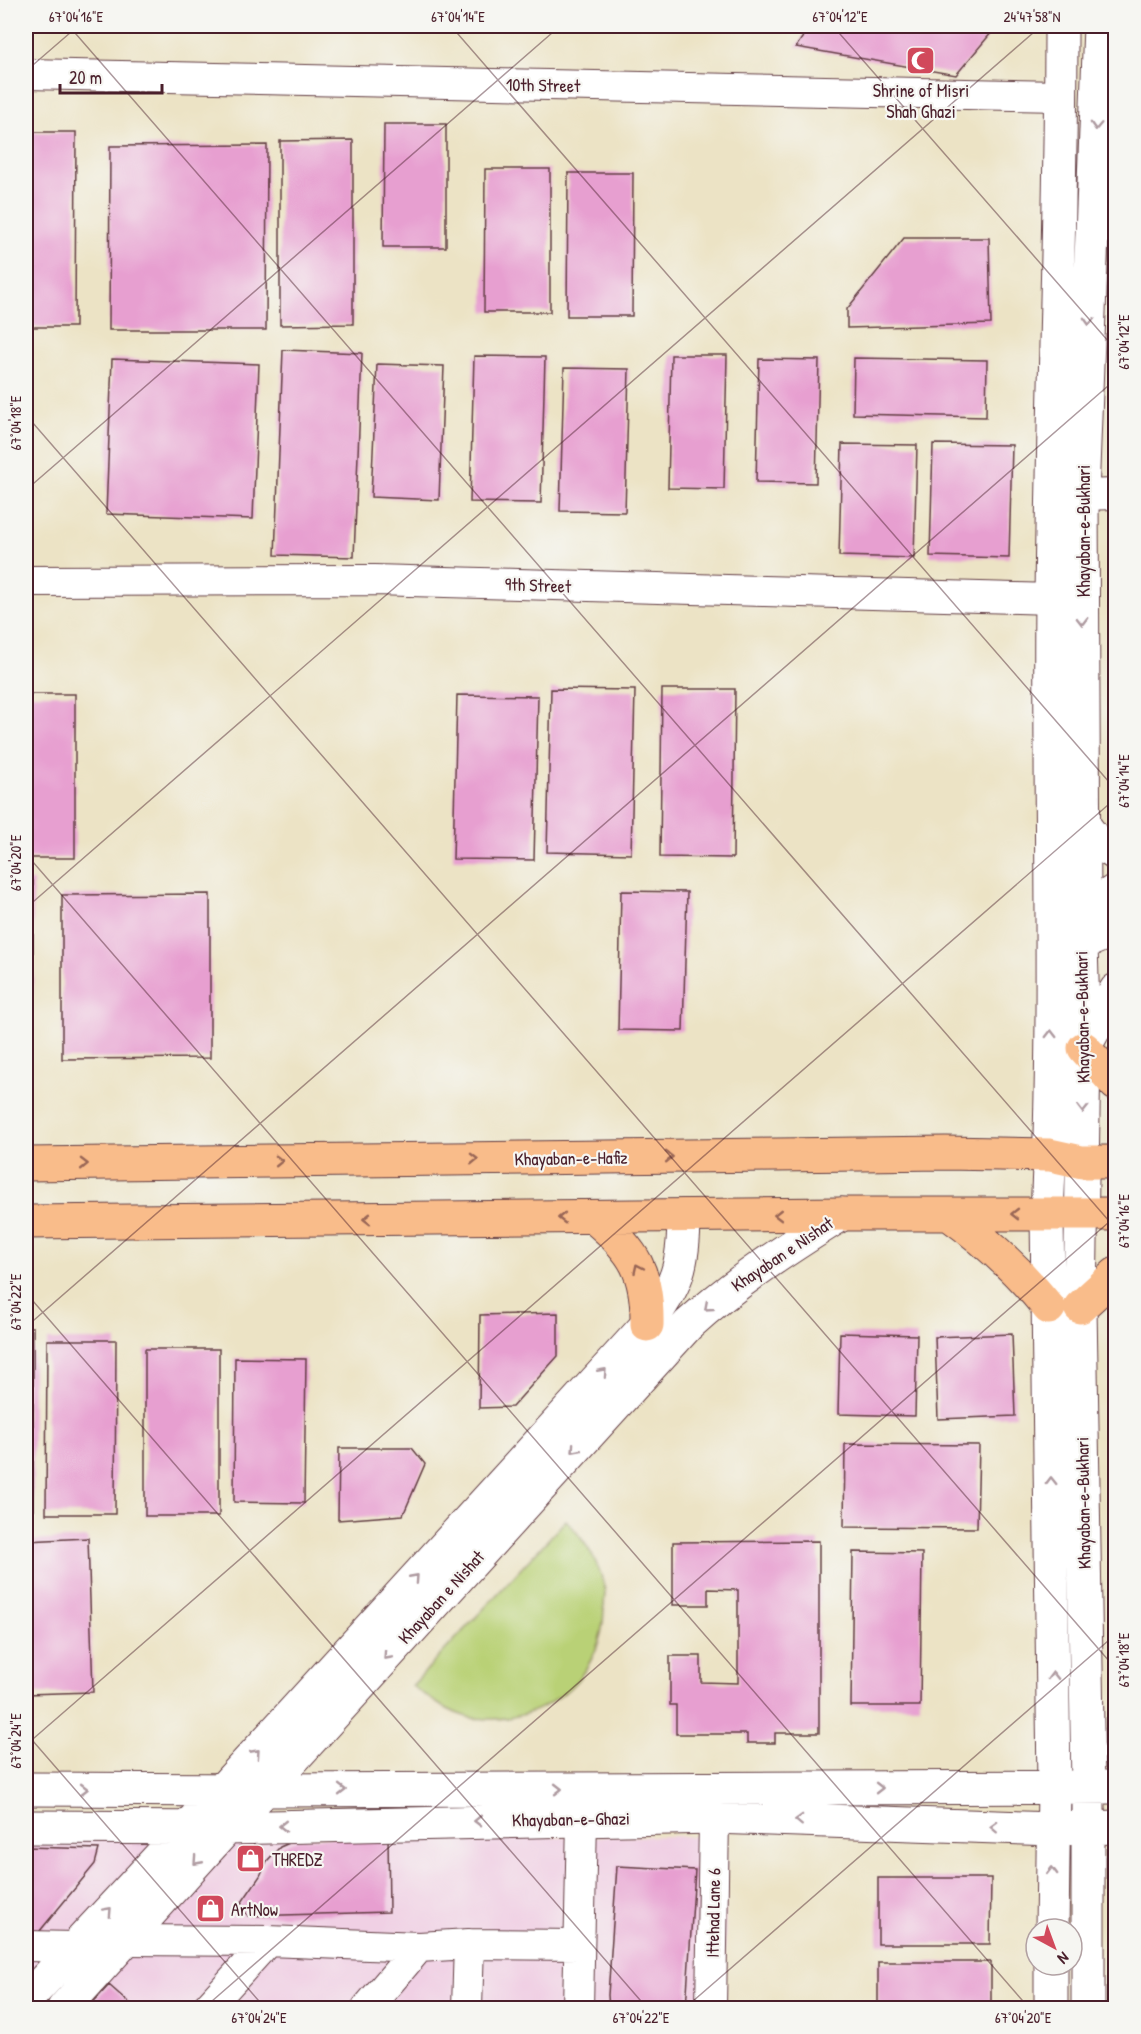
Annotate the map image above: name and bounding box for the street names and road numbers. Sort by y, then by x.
street label: 10th Street [506,72,581,98]
street label: Khayaban-e-Bukhari [1071,465,1096,597]
street label: 9th Street [504,571,572,599]
street label: Khayaban-e-Bukhari [1068,951,1096,1083]
street label: Khayaban-e-Hafiz [514,1145,628,1171]
street label: Khayaban e Nishat [726,1210,839,1297]
street label: Khayaban-e-Bukhari [1069,1437,1097,1569]
street label: Khayaban e Nishat [392,1544,490,1649]
street label: Khayaban-e-Ghazi [512,1805,630,1833]
street label: Ittehad Lane 6 [700,1868,726,1958]

